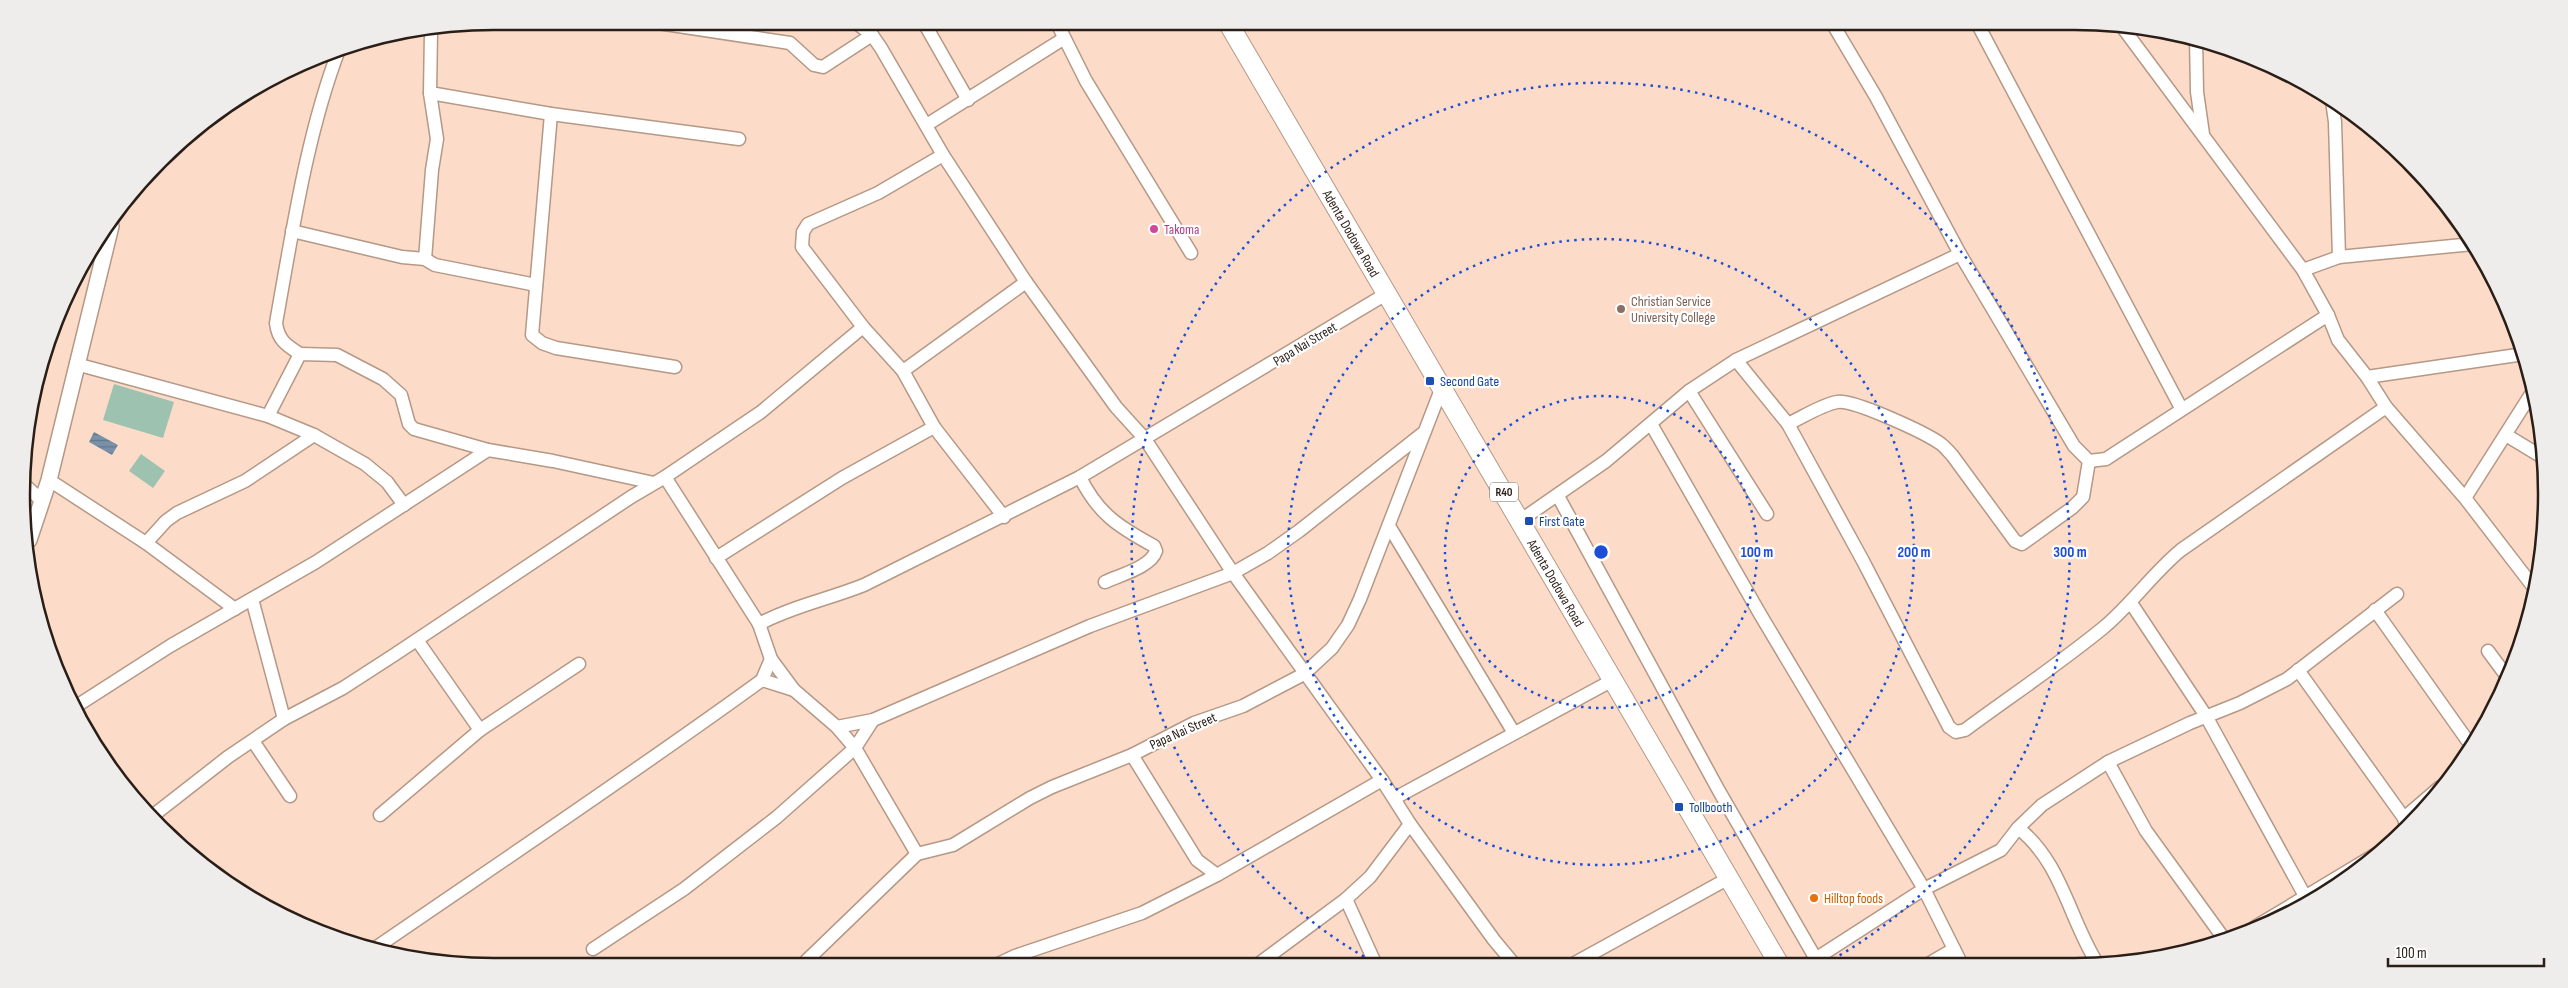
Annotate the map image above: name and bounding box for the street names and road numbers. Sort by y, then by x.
street label: Adenta Dodowa Road [1319,186,1383,280]
street label: Papa Nai Street [1270,318,1340,370]
road number: R40 [1490,482,1518,502]
street label: Adenta Dodowa Road [1523,535,1588,630]
street label: Papa Nai Street [1147,709,1219,753]

